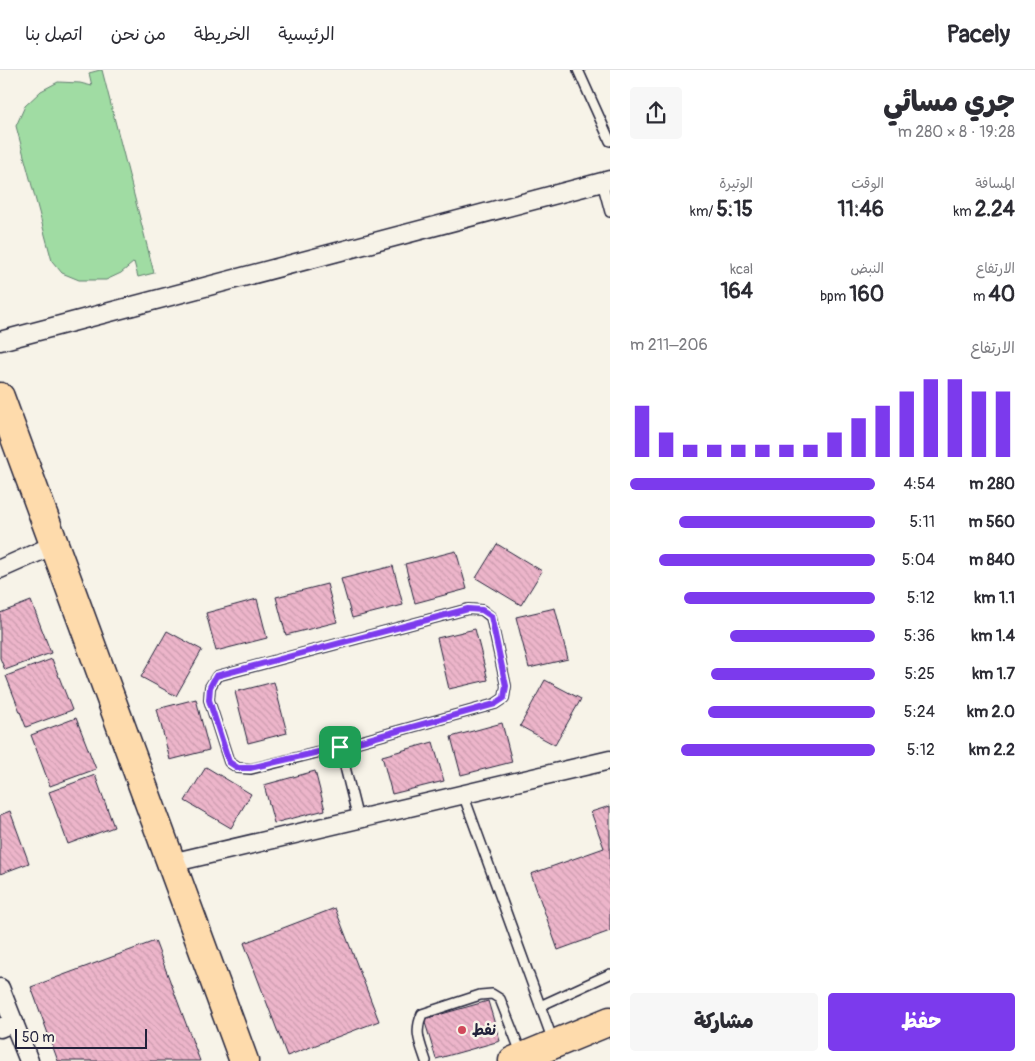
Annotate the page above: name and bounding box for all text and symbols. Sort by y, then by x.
text: Pacely [947,20,1010,49]
text: اتصل بنا [25,23,83,46]
text: من نحن [111,23,166,46]
text: الخريطة [194,23,250,46]
text: الرئيسية [278,23,335,46]
text: جري مسائي [883,85,1015,120]
button: share [630,87,682,139]
text: 19:28 · 8 × 280 m [898,122,1015,142]
text: الوتيرة [719,175,753,192]
text: الوقت [851,175,884,192]
text: المسافة [975,175,1015,192]
text: 5:15 [716,196,753,223]
text: 11:46 [838,196,884,223]
text: 2.24 [975,196,1015,223]
text: /km [690,203,716,220]
text: km [953,203,975,220]
text: النبض [851,260,884,277]
text: الارتفاع [976,260,1015,277]
text: kcal [730,261,753,278]
text: 164 [720,278,753,305]
text: 160 [849,281,884,308]
text: 40 [988,281,1015,308]
text: bpm [820,288,849,305]
text: m [973,288,988,305]
text: 206–211 m [630,335,708,355]
text: الارتفاع [970,338,1015,358]
text: 4:54 [903,474,935,494]
text: 280 m [969,474,1015,494]
text: 5:11 [910,512,935,532]
text: 560 m [968,512,1015,532]
text: 5:04 [902,550,935,570]
text: 840 m [969,550,1015,570]
text: 5:12 [907,588,935,608]
text: 1.1 km [975,588,1015,608]
text: 5:36 [904,626,935,646]
text: 1.4 km [972,626,1015,646]
text: 5:25 [904,664,935,684]
text: 1.7 km [972,664,1015,684]
text: 5:24 [904,702,935,722]
text: 2.0 km [967,702,1015,722]
pin [319,726,361,768]
icon: arrive [326,733,354,761]
text: 5:12 [907,740,935,760]
text: 2.2 km [969,740,1015,760]
button: مشاركة [630,993,818,1051]
button: حفظ [828,993,1015,1051]
place label: نفط [472,1021,496,1040]
marker: نفط [456,1024,468,1036]
scale bar [15,1026,148,1049]
text: 50 m [22,1029,55,1046]

